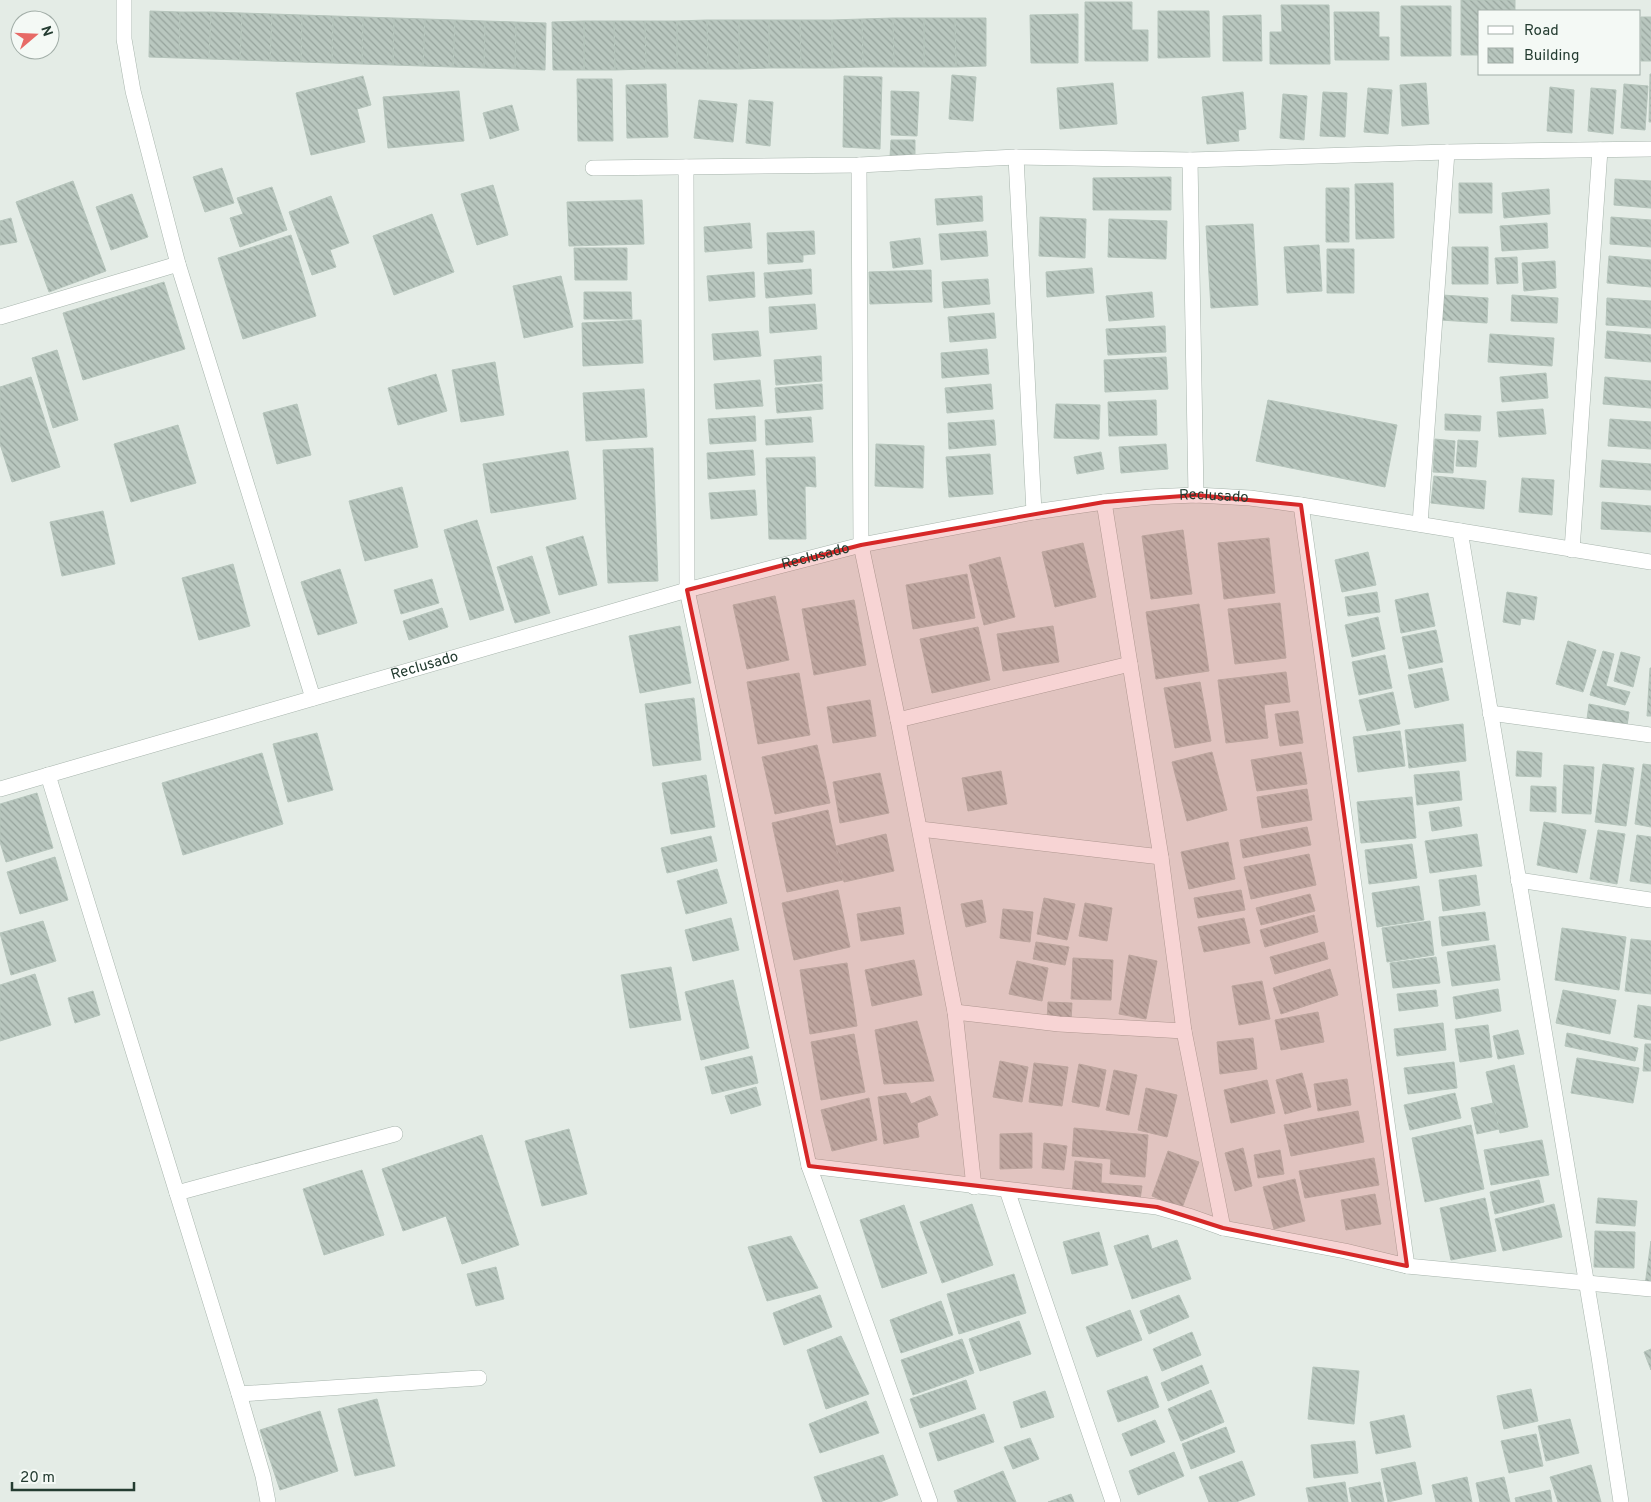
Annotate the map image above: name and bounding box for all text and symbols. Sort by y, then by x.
north arrow [10,10,60,60]
legend [1478,10,1641,75]
text: Road [1524,22,1559,41]
text: N [36,24,56,39]
text: Building [1524,47,1579,66]
street label: Reclusado [1179,485,1249,507]
street label: Reclusado [779,539,852,575]
street label: Reclusado [388,647,461,685]
scale bar [12,1460,135,1492]
text: 20 m [20,1469,55,1488]

